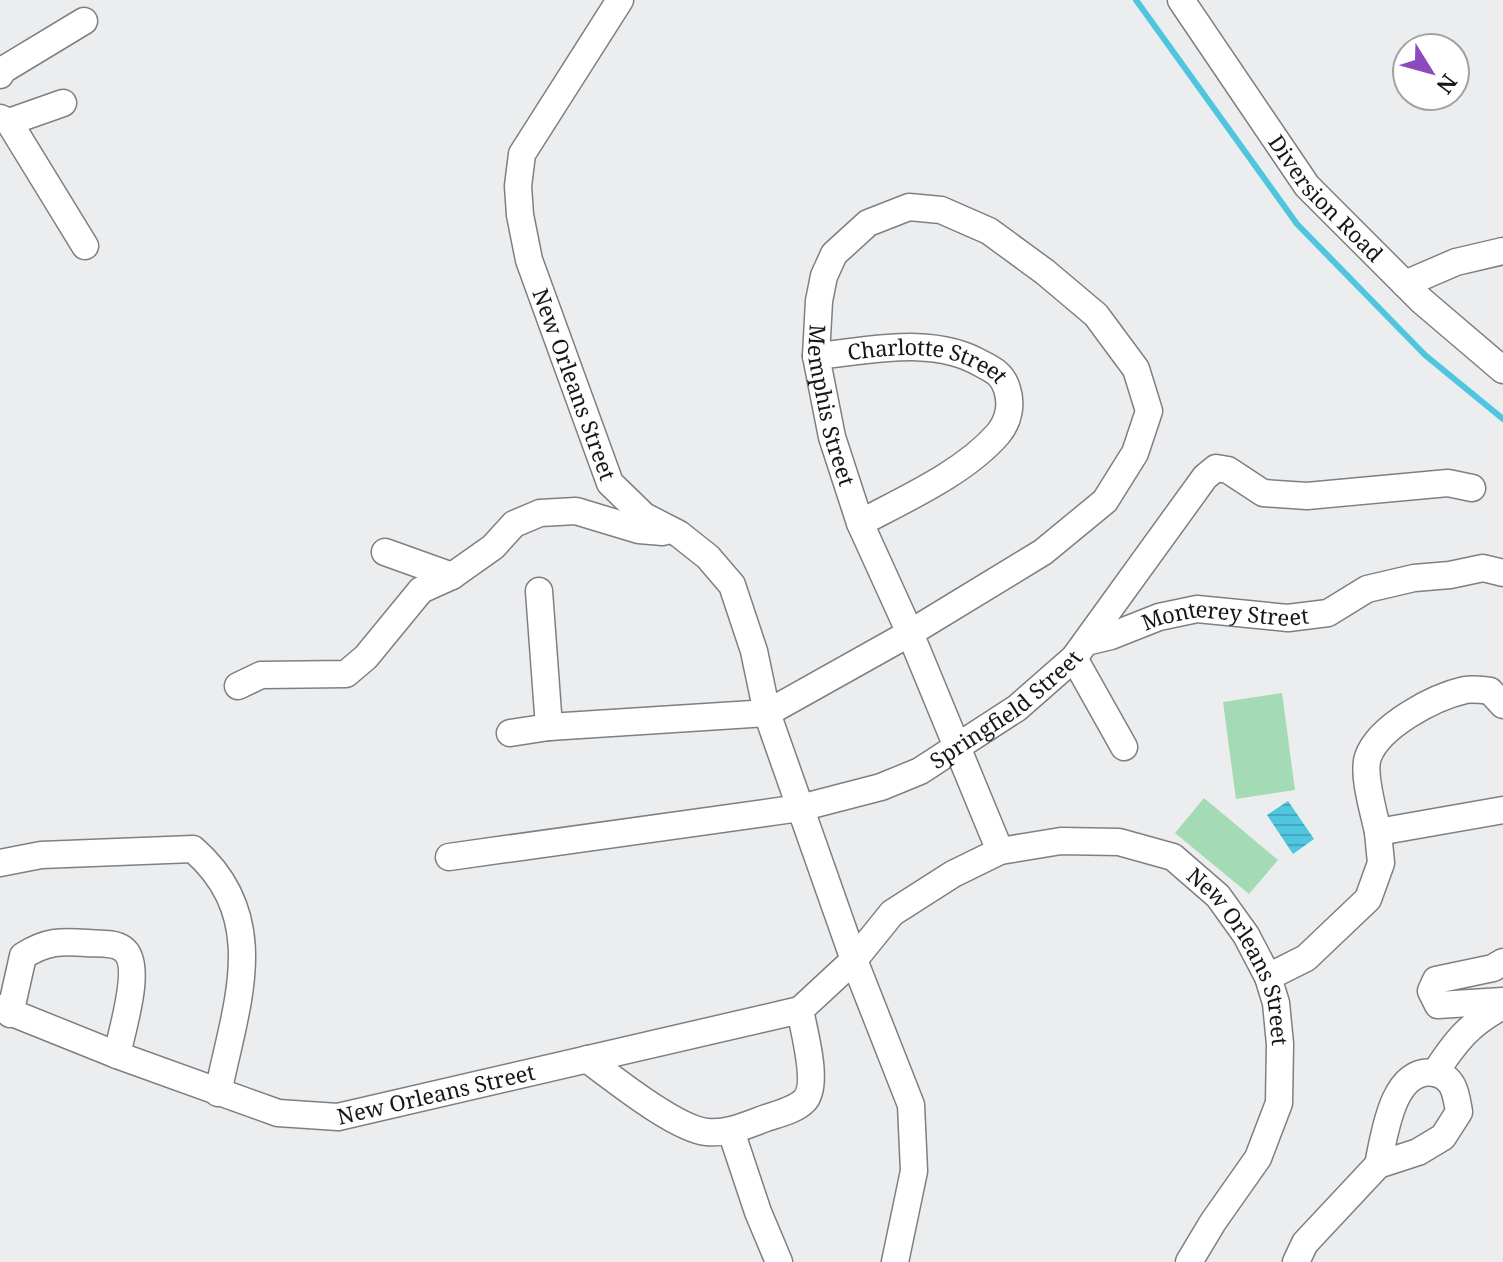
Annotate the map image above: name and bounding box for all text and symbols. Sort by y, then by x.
north arrow [1391,32,1471,112]
text: N [1431,69,1465,101]
street label: Diversion Road [1262,128,1391,268]
street label: New Orleans Street [526,284,624,484]
street label: Memphis Street [802,324,863,490]
street label: Charlotte Street [846,331,1016,389]
street label: Monterey Street [1137,593,1311,637]
street label: Springfield Street [923,644,1089,775]
street label: New Orleans Street [1181,860,1296,1047]
street label: New Orleans Street [334,1056,538,1131]

